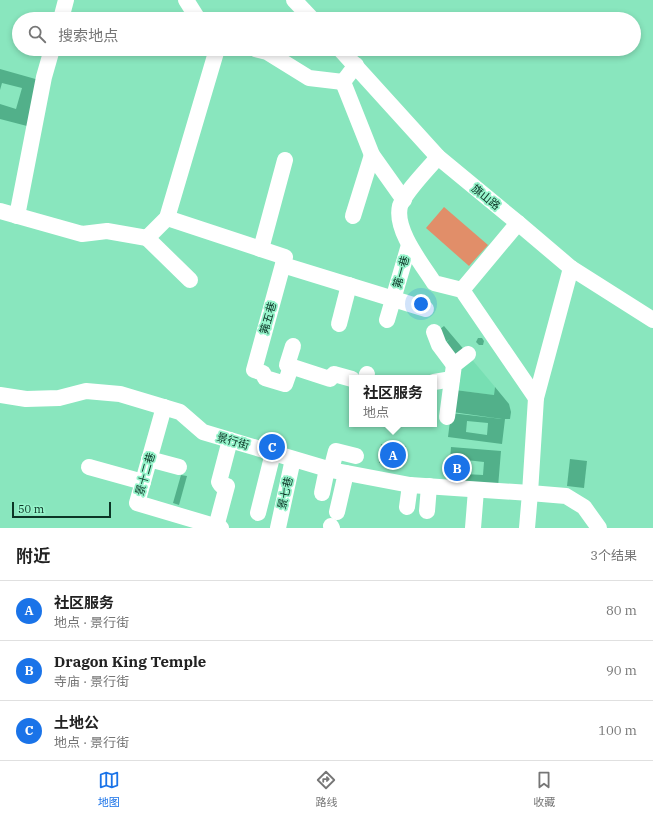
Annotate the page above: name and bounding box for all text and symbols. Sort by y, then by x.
search box [12,12,641,56]
icon: search [26,23,48,45]
text: 搜索地点 [58,26,118,45]
street label: 旗山路 [469,181,503,213]
street label: 笰一巷 [390,254,412,290]
your location [411,294,431,314]
street label: 笰五巷 [257,300,279,336]
popup [349,375,437,427]
text: 社区服务 [363,383,423,402]
text: 地点 [363,404,389,421]
street label: 景行街 [215,430,251,452]
pin: C [259,432,285,462]
pin: A [380,440,406,470]
street label: 景十二巷 [132,451,158,497]
pin: B [444,453,470,483]
street label: 景七巷 [274,475,296,511]
scale bar [12,500,111,519]
text: 50 m [18,502,44,516]
text: 附近 [16,545,50,567]
text: 3个结果 [590,547,637,564]
text: 社区服务 [54,593,114,612]
text: A [24,602,34,619]
text: 80 m [606,602,637,619]
text: 地点 · 景行街 [54,614,129,631]
text: Dragon King Temple [54,652,206,671]
text: B [24,662,34,679]
text: 90 m [606,662,637,679]
text: 寺庙 · 景行街 [54,673,129,690]
text: 土地公 [54,713,99,732]
text: C [25,722,33,739]
text: 100 m [598,722,637,739]
text: 地点 · 景行街 [54,734,129,751]
tab: 地图 [98,769,120,809]
tab: 路线 [315,769,337,809]
tab: 收藏 [533,769,555,809]

